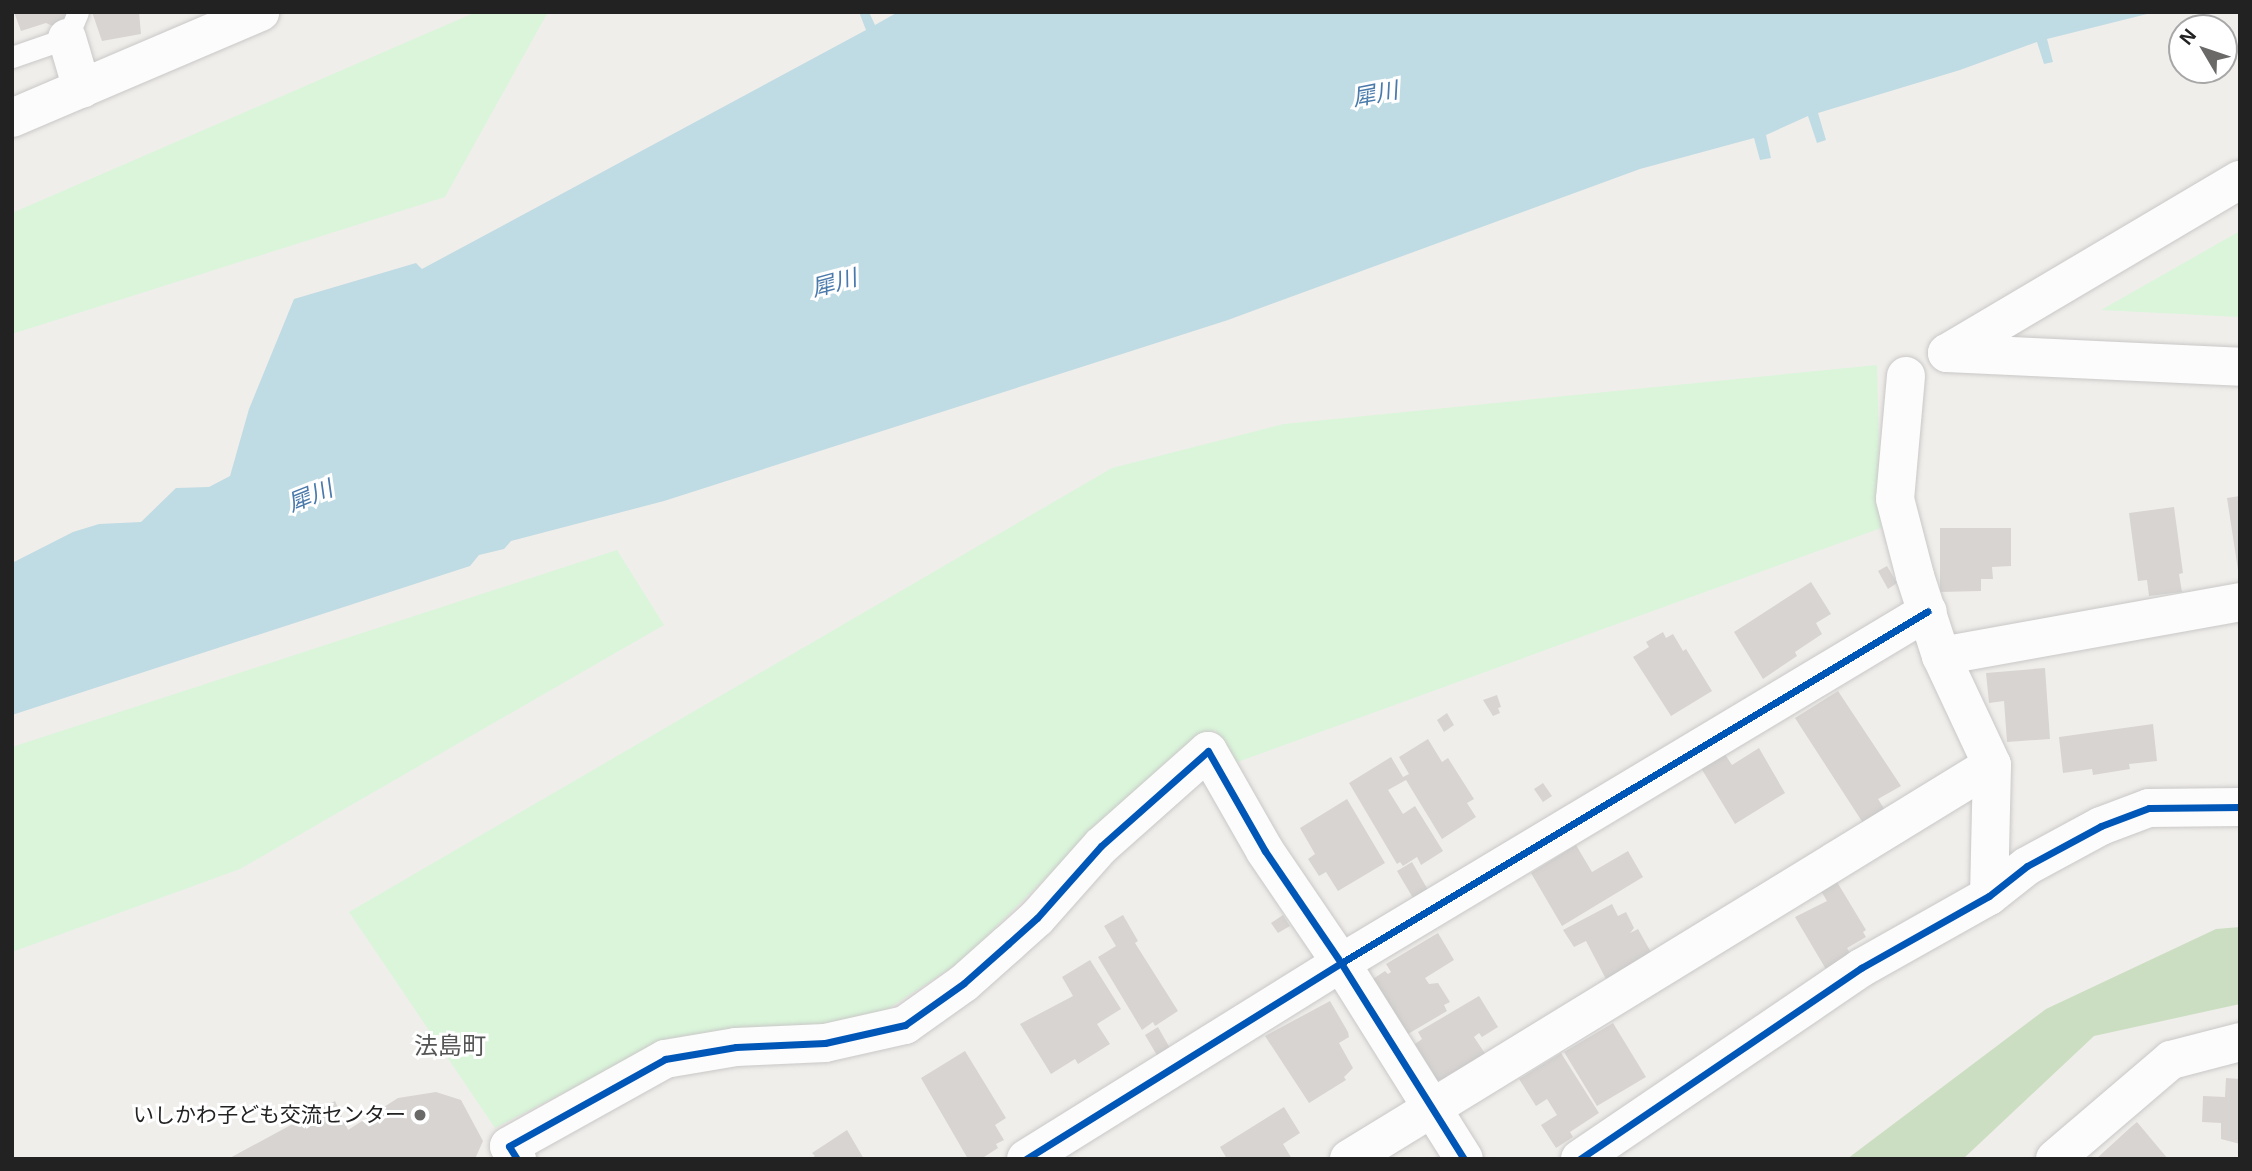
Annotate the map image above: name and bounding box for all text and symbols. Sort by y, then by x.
north arrow [2168,14,2238,84]
text: N [2175,25,2200,49]
water label: 犀川 [1350,76,1400,112]
water label: 犀川 [808,264,860,302]
water label: 犀川 [284,475,336,517]
district label: 法島町 [414,1032,486,1060]
place label: いしかわ子ども交流センター [133,1102,406,1128]
marker: いしかわ子ども交流センター [412,1107,428,1123]

